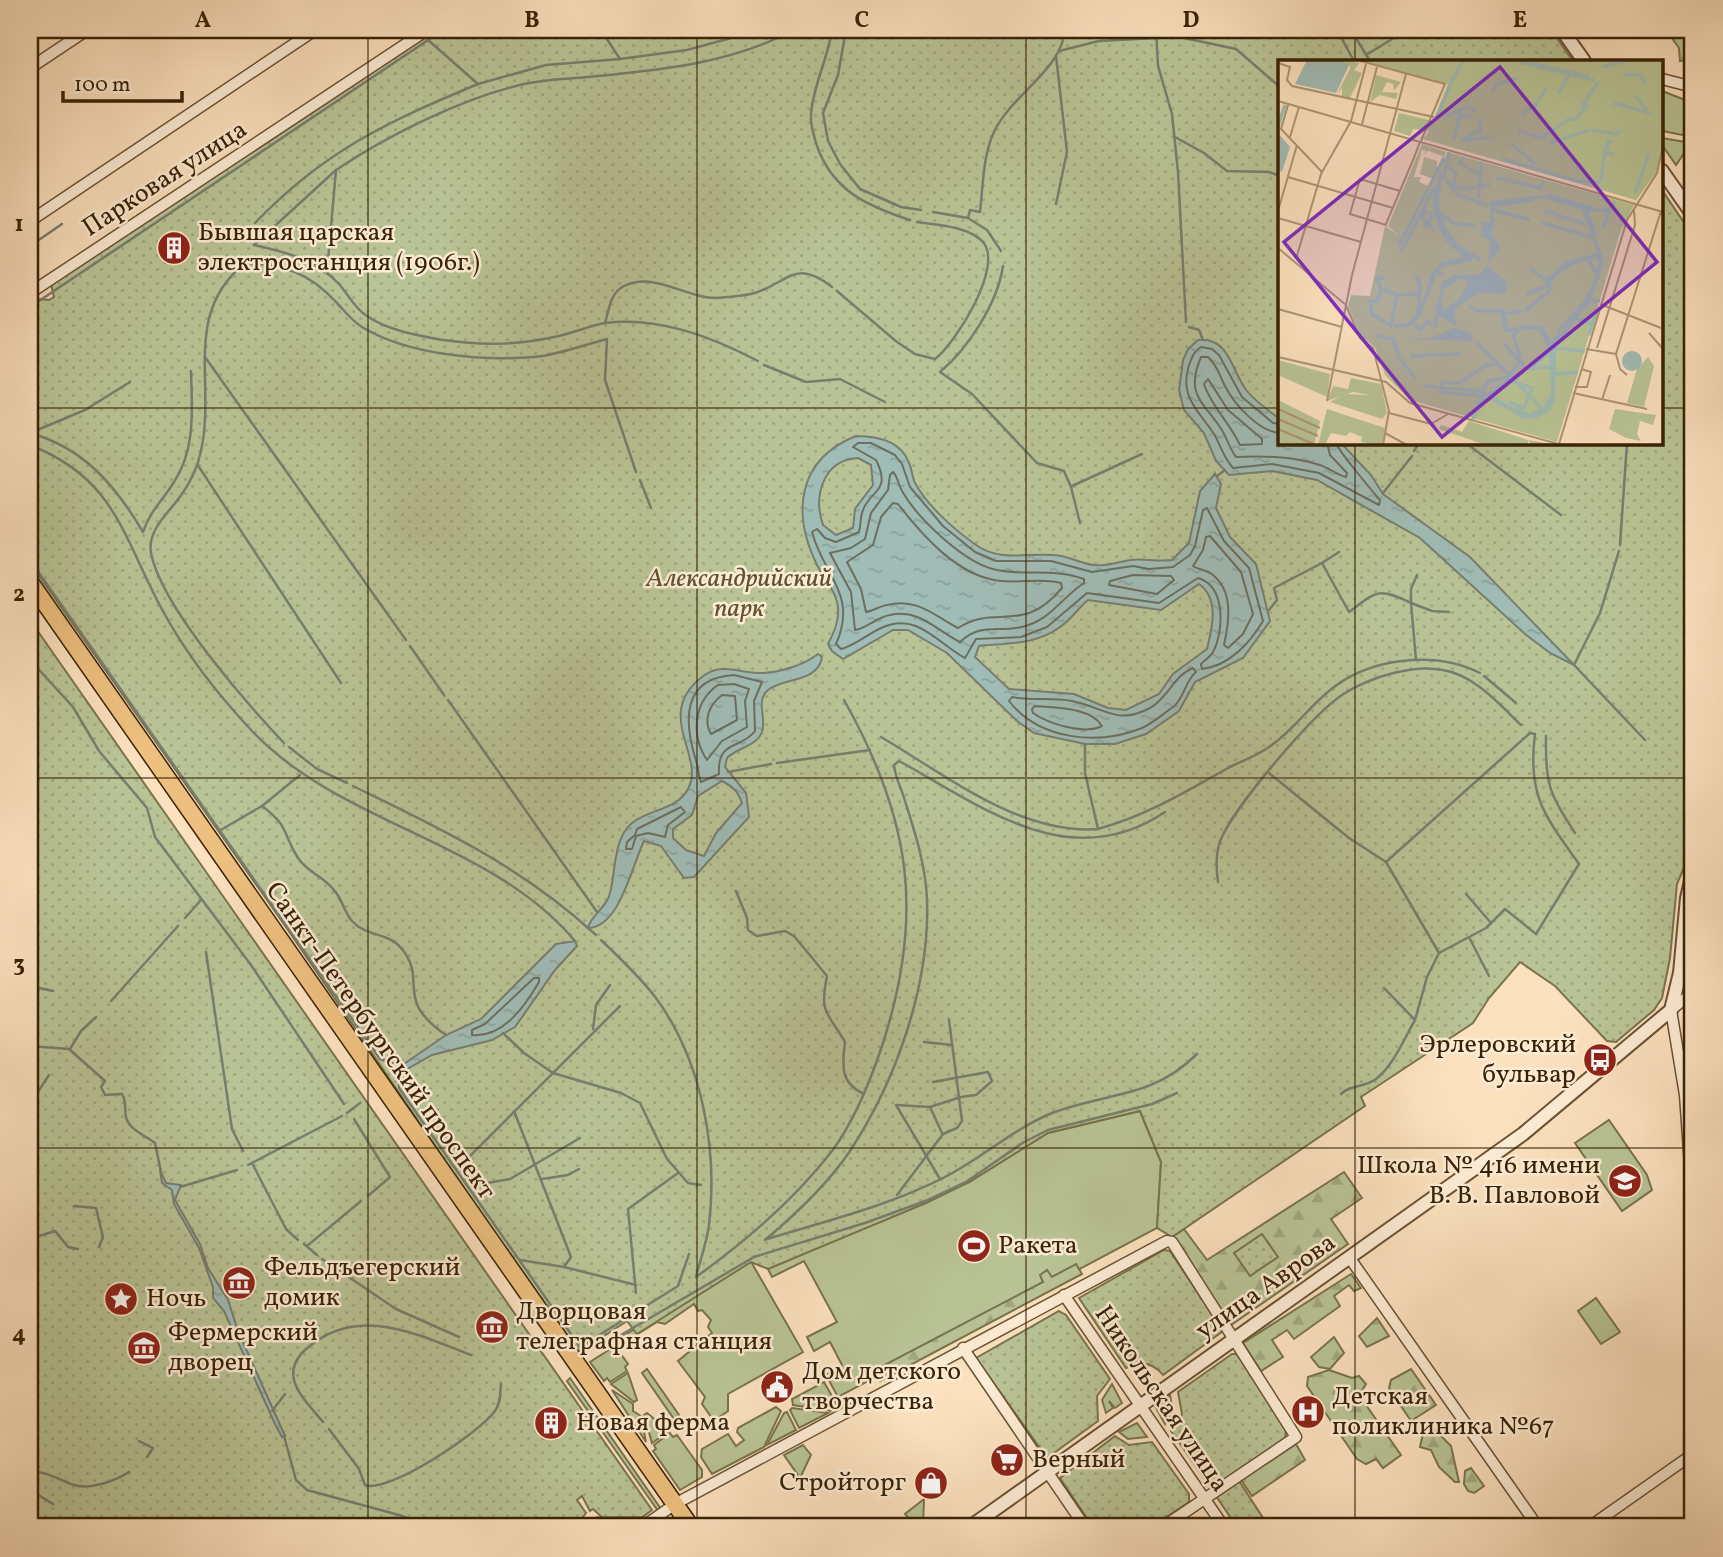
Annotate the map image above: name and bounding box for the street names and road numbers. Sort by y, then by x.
street label: Парковая улица [75,112,255,246]
street label: Санкт-Петербургский проспект [256,875,504,1207]
street label: улица Аврова [1189,1225,1343,1349]
street label: Никольская улица [1085,1298,1237,1500]

